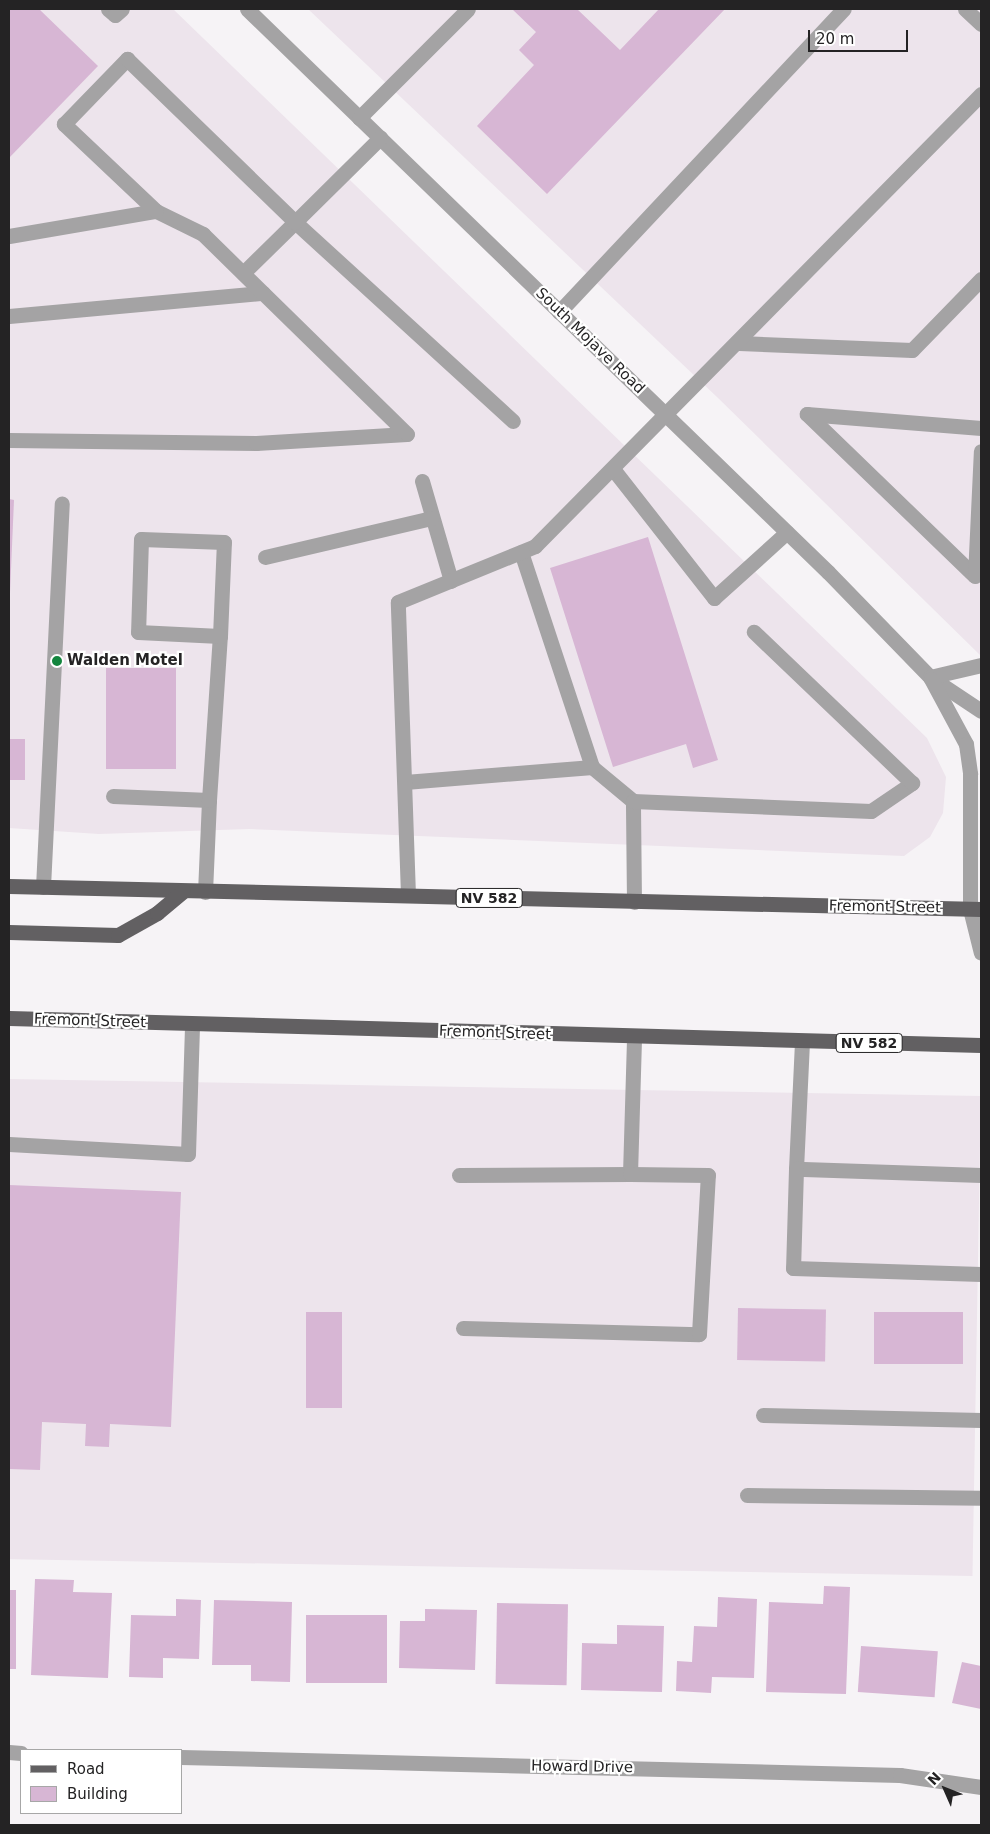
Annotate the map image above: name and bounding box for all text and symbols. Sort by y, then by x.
scale bar [810,20,910,52]
text: 20 m [816,30,854,48]
street label: South Mojave Road [532,284,648,398]
place label: Walden Motel [67,652,183,670]
marker: Walden Motel [51,655,63,667]
road number: NV 582 [455,886,523,910]
street label: Fremont Street [829,897,941,917]
street label: Fremont Street [34,1010,146,1032]
street label: Fremont Street [439,1022,551,1044]
road number: NV 582 [835,1032,903,1054]
legend [20,1749,182,1814]
street label: Howard Drive [531,1757,633,1777]
text: Road [67,1760,105,1778]
north arrow [920,1764,970,1814]
text: N [924,1769,944,1788]
text: Building [67,1785,128,1803]

